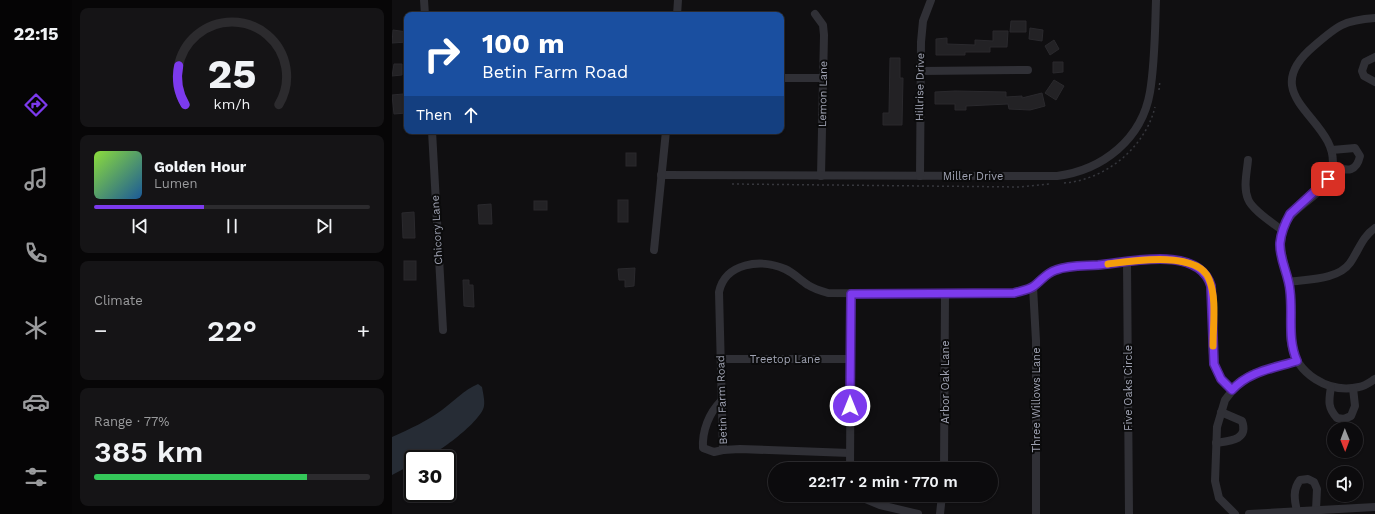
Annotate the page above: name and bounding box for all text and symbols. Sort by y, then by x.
text: 22:15 [13,23,59,44]
text: 100 m [482,27,565,60]
icon: right [416,28,468,80]
text: 25 [207,49,257,98]
street label: Hillrise Drive [913,53,927,121]
text: Betin Farm Road [482,61,628,82]
street label: Lemon Lane [816,61,830,127]
icon: directions [22,91,50,119]
text: km/h [214,96,250,112]
icon: ahead [460,104,482,126]
text: Then [416,106,452,124]
text: Golden Hour [154,158,246,176]
pin [1311,162,1345,196]
icon: music [22,165,50,193]
icon: arrive [1317,168,1339,190]
street label: Miller Drive [943,170,1003,183]
text: Lumen [154,176,198,191]
street label: Chicory Lane [429,195,445,265]
icon: previous [129,215,151,237]
icon: pause [221,215,243,237]
icon: next [313,215,335,237]
icon: phone [22,239,50,267]
text: Climate [94,293,143,308]
text: 22° [207,313,257,348]
icon: climate [22,314,50,342]
text: − [94,318,107,343]
text: + [357,318,370,343]
street label: Arbor Oak Lane [939,340,952,424]
street label: Five Oaks Circle [1122,345,1135,431]
street label: Three Willows Lane [1030,348,1043,452]
street label: Treetop Lane [750,353,820,366]
street label: Betin Farm Road [714,355,730,445]
position arrow [829,385,871,427]
icon: car [22,388,50,416]
text: Range · 77% [94,414,169,429]
north arrow [1327,422,1363,458]
map controls [1327,422,1363,502]
text: 385 km [94,434,203,469]
speed limit sign: 30 [404,450,456,502]
icon: filters [22,463,50,491]
button: sound [1327,466,1363,502]
text: 22:17 · 2 min · 770 m [808,473,958,491]

